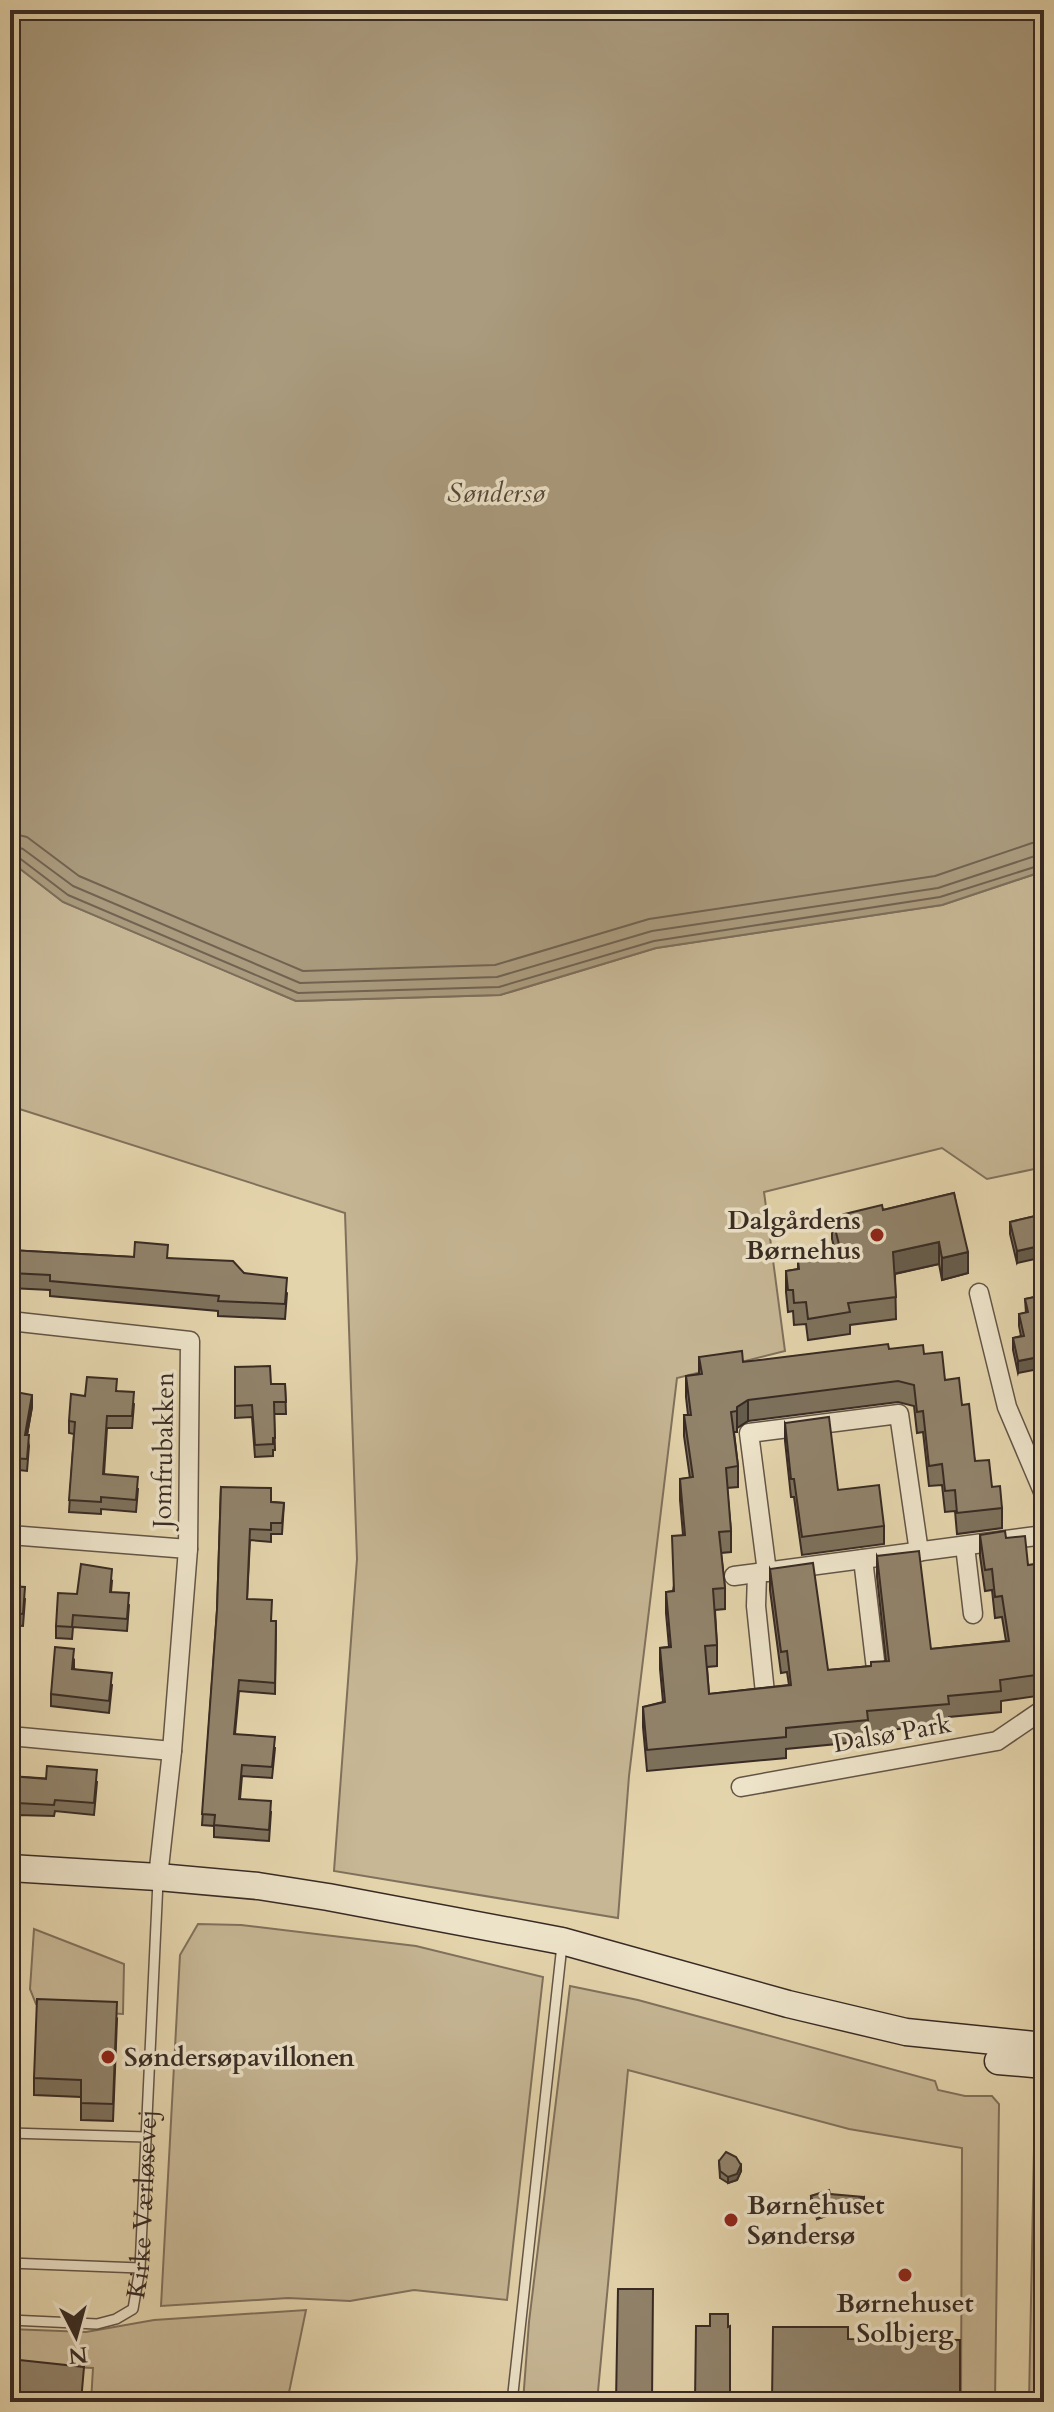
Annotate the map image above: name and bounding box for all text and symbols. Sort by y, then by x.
water label: Søndersø [447,474,546,512]
place label: Dalgårdens Børnehus [727,1203,861,1268]
marker: Dalgårdens Børnehus [868,1226,886,1244]
street label: Jomfrubakken [145,1371,182,1532]
street label: Dalsø Park [830,1706,954,1761]
place label: Søndersøpavillonen [124,2040,355,2075]
marker: Søndersøpavillonen [99,2048,117,2066]
street label: Kirke Værløsevej [118,2109,165,2301]
place label: Børnehuset Søndersø [747,2188,885,2253]
marker: Børnehuset Søndersø [722,2211,740,2229]
marker: Børnehuset Solbjerg [896,2266,914,2284]
place label: Børnehuset Solbjerg [836,2286,974,2351]
north arrow [36,2296,116,2376]
text: N [67,2339,89,2371]

